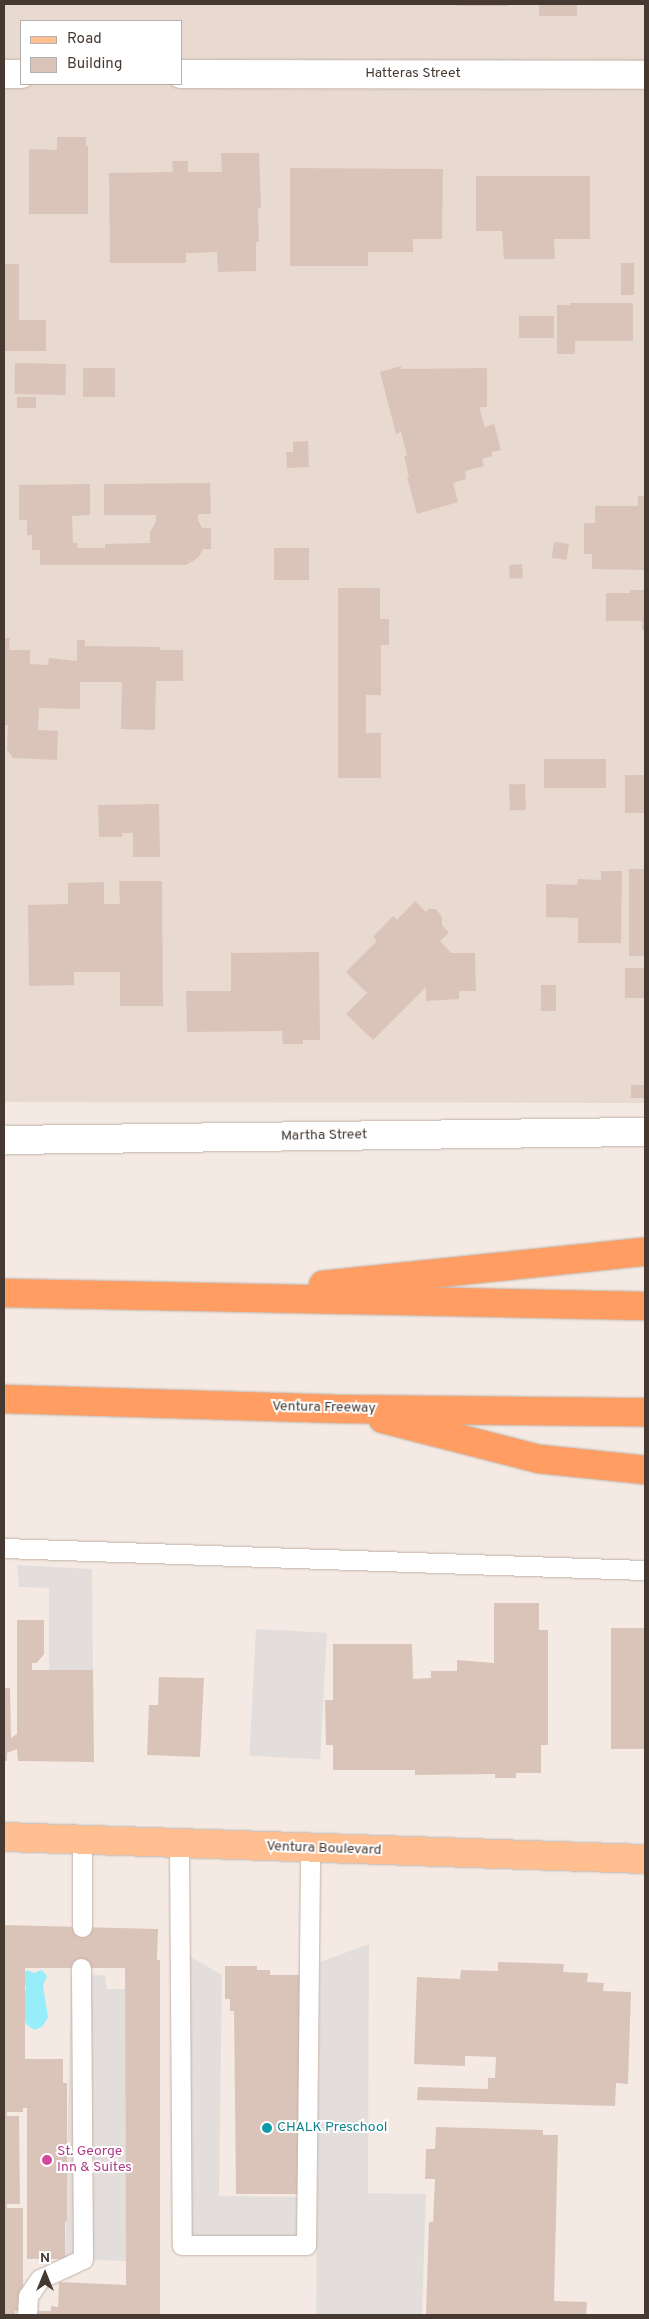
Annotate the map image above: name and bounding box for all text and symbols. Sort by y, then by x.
legend [20,20,182,85]
text: Road [67,30,102,49]
text: Building [67,55,122,74]
street label: Hatteras Street [365,66,461,82]
street label: Martha Street [281,1127,367,1145]
street label: Ventura Freeway [272,1399,376,1417]
street label: Ventura Boulevard [266,1839,382,1859]
place label: CHALK Preschool [277,2120,387,2136]
marker: CHALK Preschool [261,2122,273,2134]
place label: St. George Inn & Suites [57,2144,132,2176]
marker: St. George Inn & Suites [41,2154,53,2166]
north arrow [20,2249,70,2299]
text: N [40,2250,50,2267]

